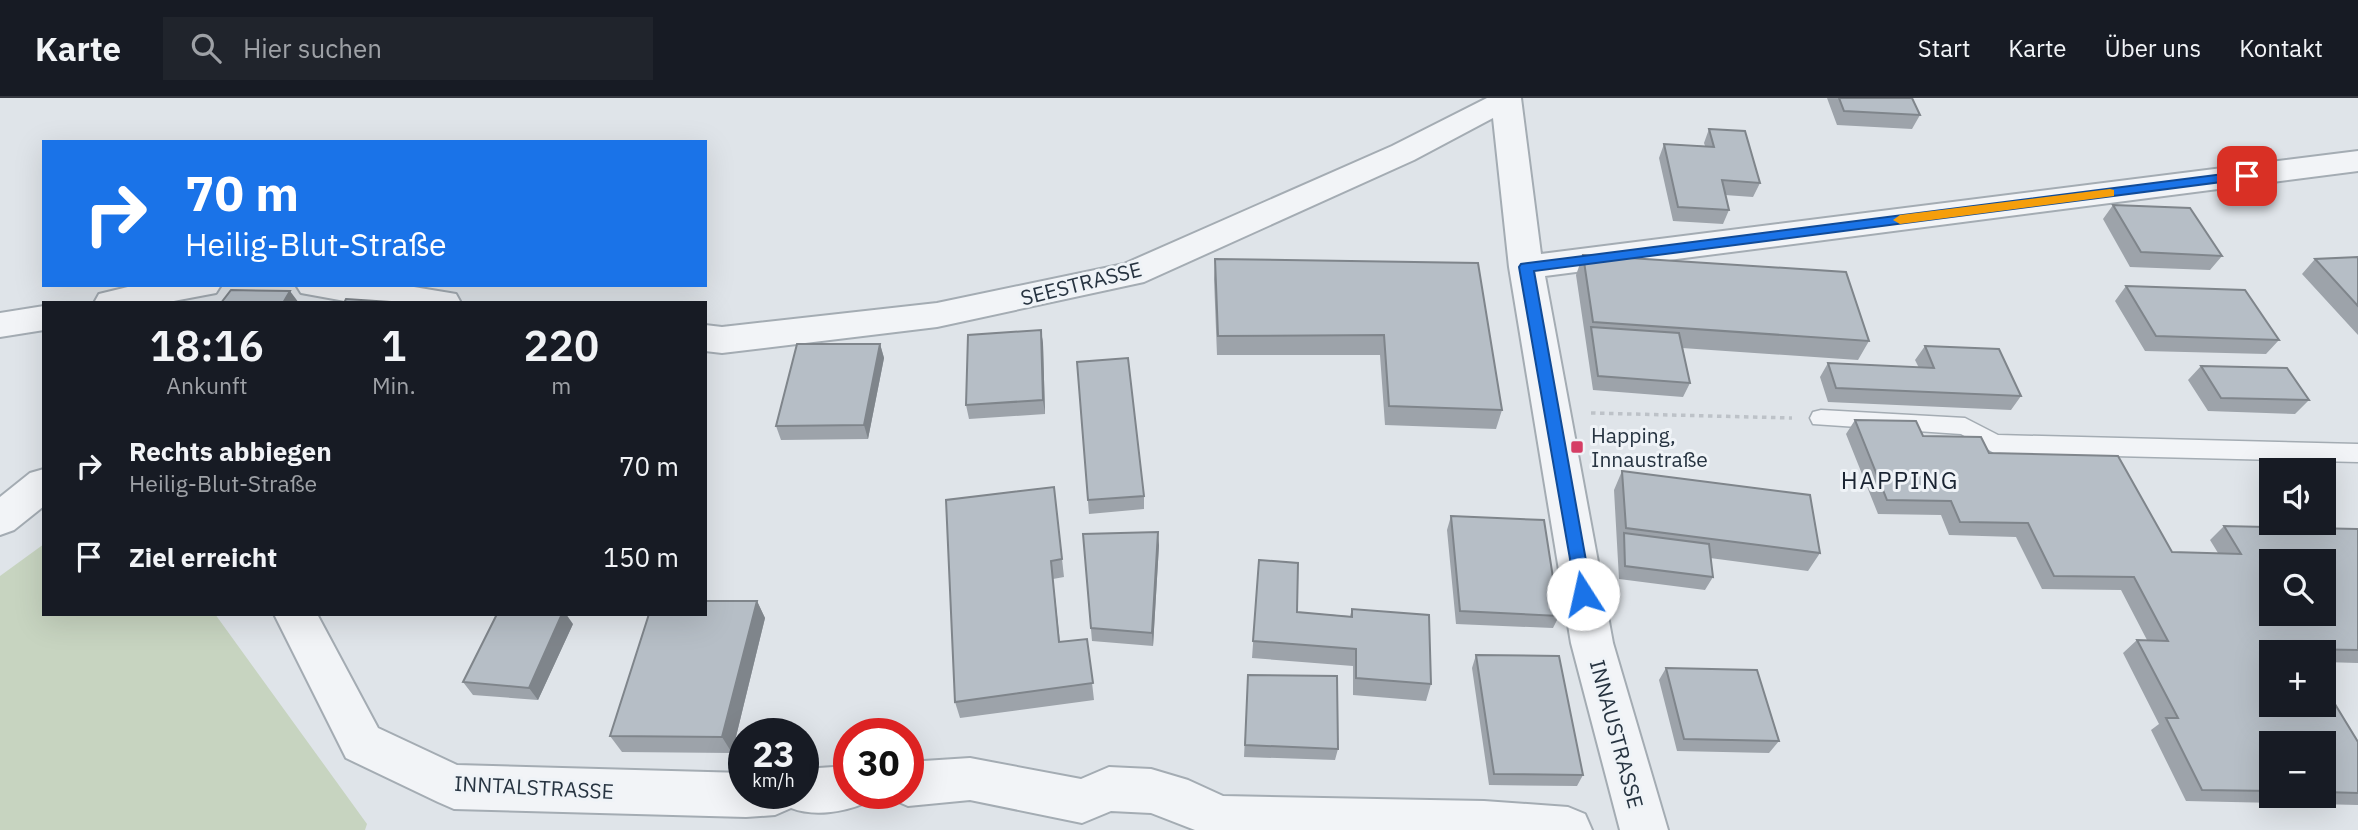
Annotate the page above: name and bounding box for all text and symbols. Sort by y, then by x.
search box [163,17,653,80]
text: Karte [35,27,121,70]
icon: search [187,29,225,67]
text: Hier suchen [243,31,382,65]
text: Start [1918,32,1970,64]
text: Karte [2008,32,2066,64]
text: Über uns [2104,32,2201,64]
text: Kontakt [2239,32,2323,64]
pin [2217,146,2277,206]
icon: arrive [2228,157,2266,195]
text: 70 m [185,161,299,224]
icon: right [70,168,161,259]
text: Heilig-Blut-Straße [185,223,447,265]
street label: SEESTRASSE [1017,254,1145,312]
text: 18:16 [150,318,264,373]
text: 1 [381,318,406,373]
text: 220 [524,318,599,373]
text: Ankunft [166,370,248,400]
text: Min. [372,370,416,400]
text: m [551,370,571,400]
place label: Happing, Innaustraße [1591,421,1708,473]
text: Rechts abbiegen [129,434,332,468]
marker: Happing, Innaustraße [1569,439,1585,455]
icon: right [70,447,108,485]
text: 70 m [619,449,679,483]
map controls [2259,458,2336,808]
button: sound [2259,458,2336,535]
district label: HAPPING [1841,464,1959,496]
text: Heilig-Blut-Straße [129,468,317,498]
icon: arrive [70,538,108,576]
text: Ziel erreicht [129,540,277,574]
text: 150 m [603,540,679,574]
button: search [2259,549,2336,626]
position arrow [1546,557,1620,631]
button: + [2259,640,2336,717]
street label: INNAUSTRASSE [1584,657,1650,811]
speed limit sign: 30 [833,718,924,809]
text: 23 [752,731,795,777]
button: − [2259,731,2336,808]
street label: INNTALSTRASSE [453,769,615,805]
text: km/h [752,769,795,792]

